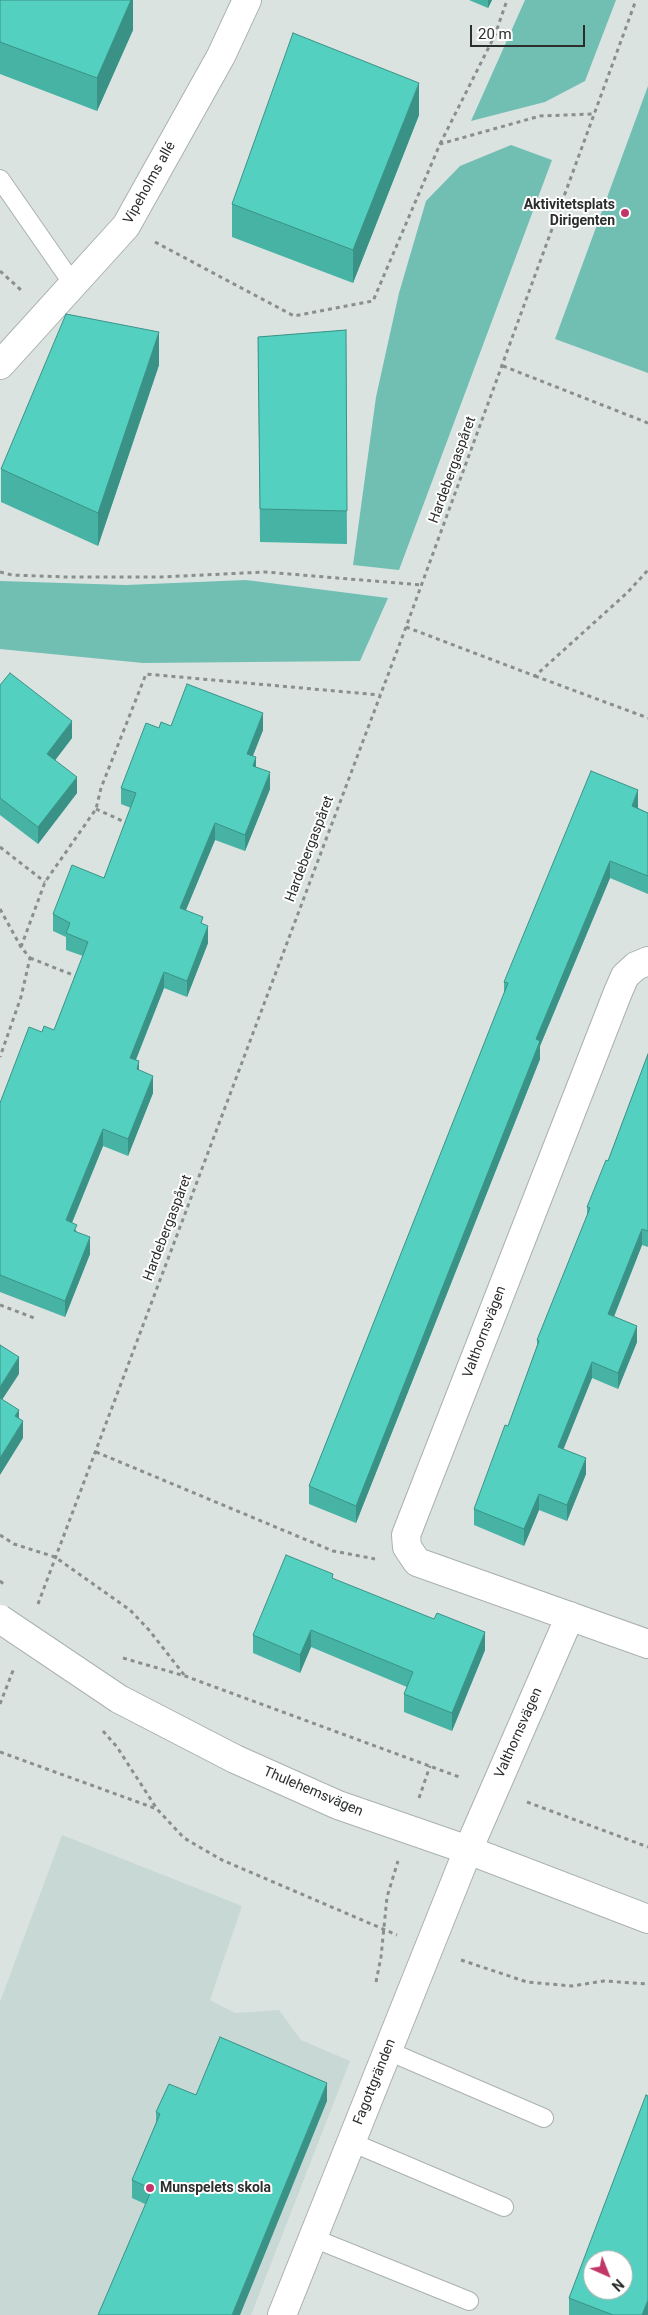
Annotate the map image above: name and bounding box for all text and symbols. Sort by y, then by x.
scale bar [473,15,588,47]
text: 20 m [478,25,512,43]
street label: Vipeholms allé [120,139,180,227]
place label: Aktivitetsplats Dirigenten [524,197,615,230]
marker: Aktivitetsplats Dirigenten [619,207,631,219]
street label: Hardebergaspåret [426,414,480,526]
street label: Hardebergaspåret [282,794,338,904]
street label: Hardebergaspåret [140,1173,196,1283]
street label: Valthornsvägen [460,1284,510,1380]
street label: Valthornsvägen [492,1685,546,1781]
street label: Thulehemsvägen [261,1763,365,1821]
street label: Fagottgränden [350,2037,400,2127]
place label: Munspelets skola [160,2180,271,2196]
marker: Munspelets skola [144,2182,156,2194]
north arrow [583,2250,633,2300]
text: N [609,2276,627,2294]

